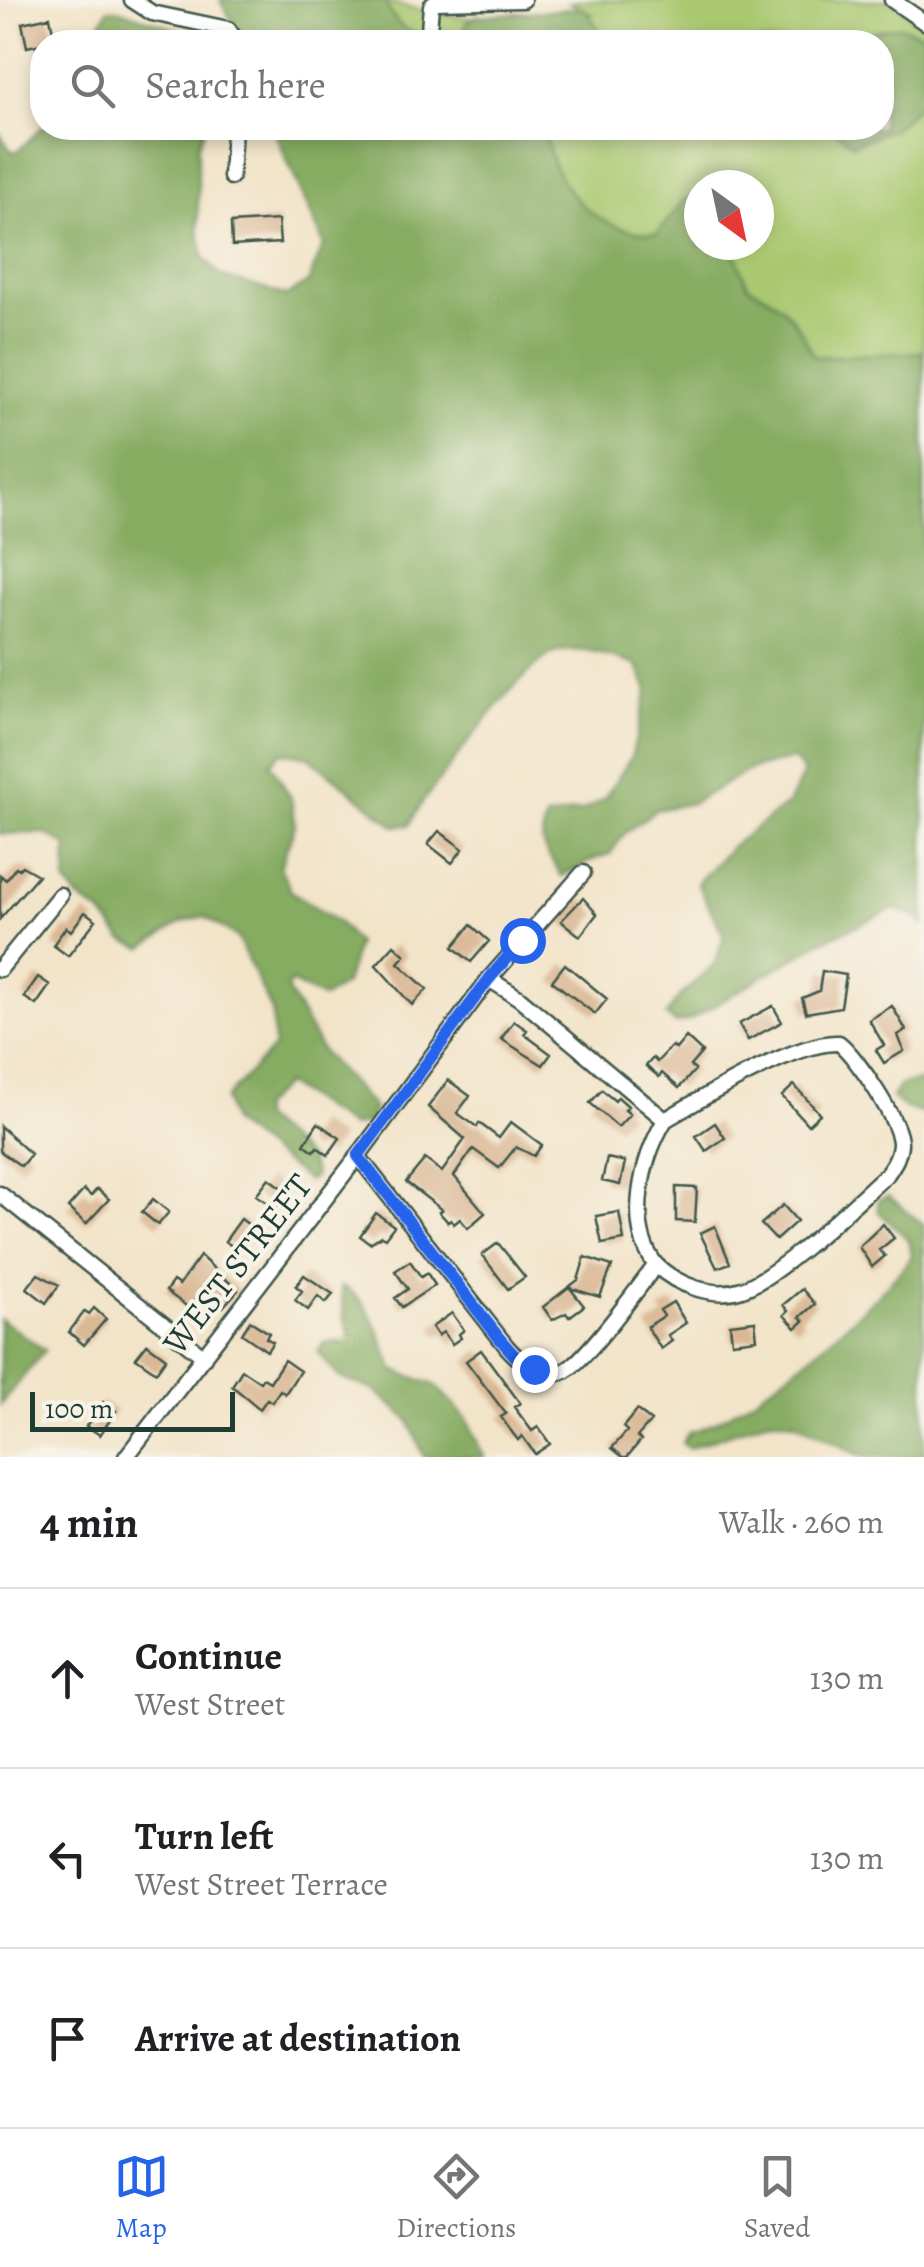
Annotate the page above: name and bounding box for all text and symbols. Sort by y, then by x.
search box [30,30,894,140]
icon: search [65,58,120,113]
text: Search here [145,59,326,111]
north arrow [684,170,774,260]
route start [500,918,546,964]
street label: WEST STREET [151,1164,323,1365]
route end [512,1347,558,1393]
scale bar [30,1387,235,1432]
text: 100 m [45,1390,113,1428]
text: 4 min [40,1494,138,1551]
text: Walk · 260 m [719,1500,884,1544]
text: Continue [135,1630,282,1682]
icon: ahead [40,1651,95,1706]
text: 130 m [810,1656,884,1700]
text: West Street [135,1682,285,1726]
text: Turn left [135,1810,274,1862]
icon: left [40,1831,95,1886]
text: 130 m [810,1836,884,1880]
text: West Street Terrace [135,1862,388,1906]
icon: arrive [40,2011,95,2066]
text: Arrive at destination [135,2012,461,2064]
tab: Map [114,2149,169,2247]
tab: Directions [396,2149,516,2247]
tab: Saved [744,2149,810,2247]

